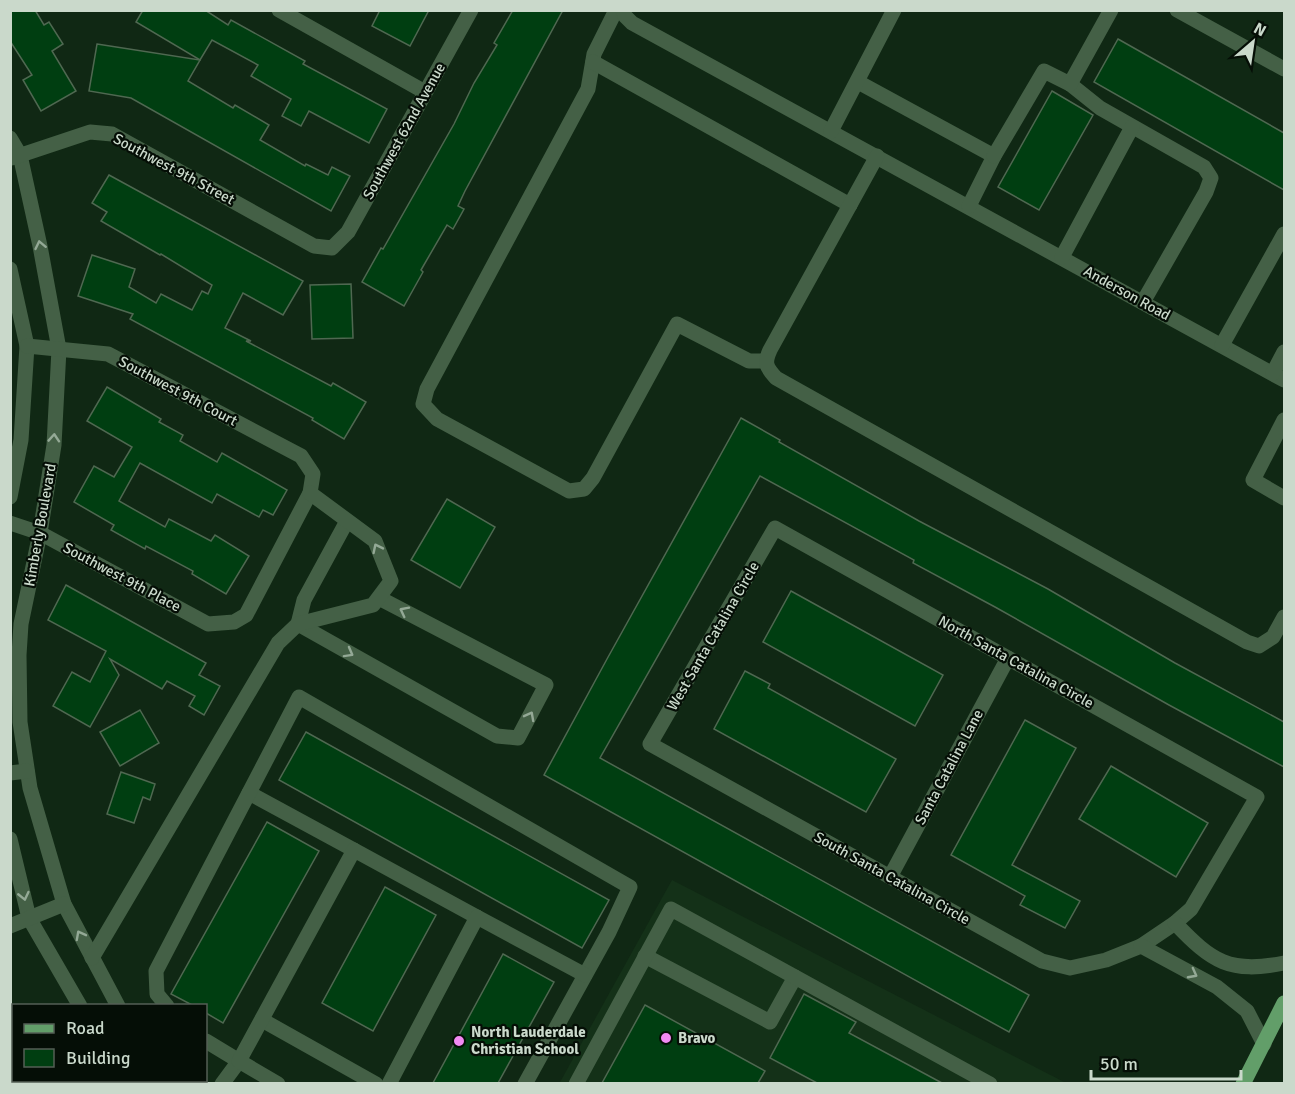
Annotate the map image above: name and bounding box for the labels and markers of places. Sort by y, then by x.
place label: North Lauderdale Christian School [471,1023,586,1058]
place label: Bravo [678,1029,715,1047]
marker: Bravo [659,1031,673,1045]
marker: North Lauderdale Christian School [452,1034,466,1048]

